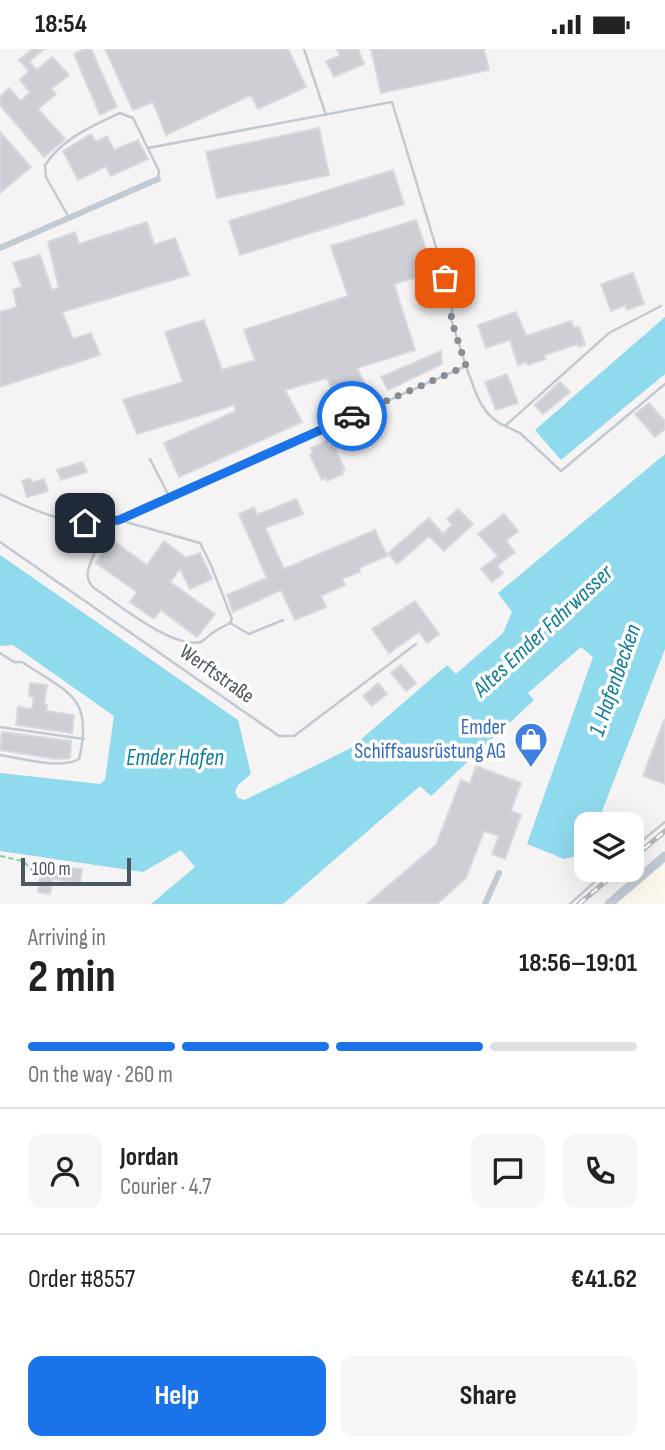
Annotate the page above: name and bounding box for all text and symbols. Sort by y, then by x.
text: 18:54 [35,9,87,40]
pin [415,248,475,308]
icon: bag [426,259,464,297]
courier [317,381,387,451]
icon: car [333,397,371,435]
pin [55,493,115,553]
icon: home [66,504,104,542]
water label: Altes Emder Fahrwasser [467,558,620,704]
water label: 1. Hafenbecken [583,620,647,739]
street label: Werftstraße [175,639,259,709]
place label: Emder Schiffsausrüstung AG [354,715,506,764]
shop icon: Emder Schiffsausrüstung AG [512,720,550,769]
water label: Emder Hafen [126,744,224,772]
map controls [574,812,644,882]
button: layers [574,812,644,882]
scale bar [21,855,131,887]
text: 100 m [32,858,71,881]
text: Arriving in [28,924,106,952]
text: 18:56–19:01 [519,948,637,979]
text: 2 min [28,950,116,1005]
text: On the way · 260 m [28,1061,173,1089]
button: person [28,1134,102,1208]
button: chat [471,1134,545,1208]
button: phone [563,1134,637,1208]
text: Jordan [120,1142,178,1173]
text: Courier · 4.7 [120,1173,211,1201]
text: Order #8557 [28,1264,135,1295]
text: €41.62 [571,1264,637,1295]
button: Help [28,1356,326,1436]
button: Share [340,1356,637,1436]

